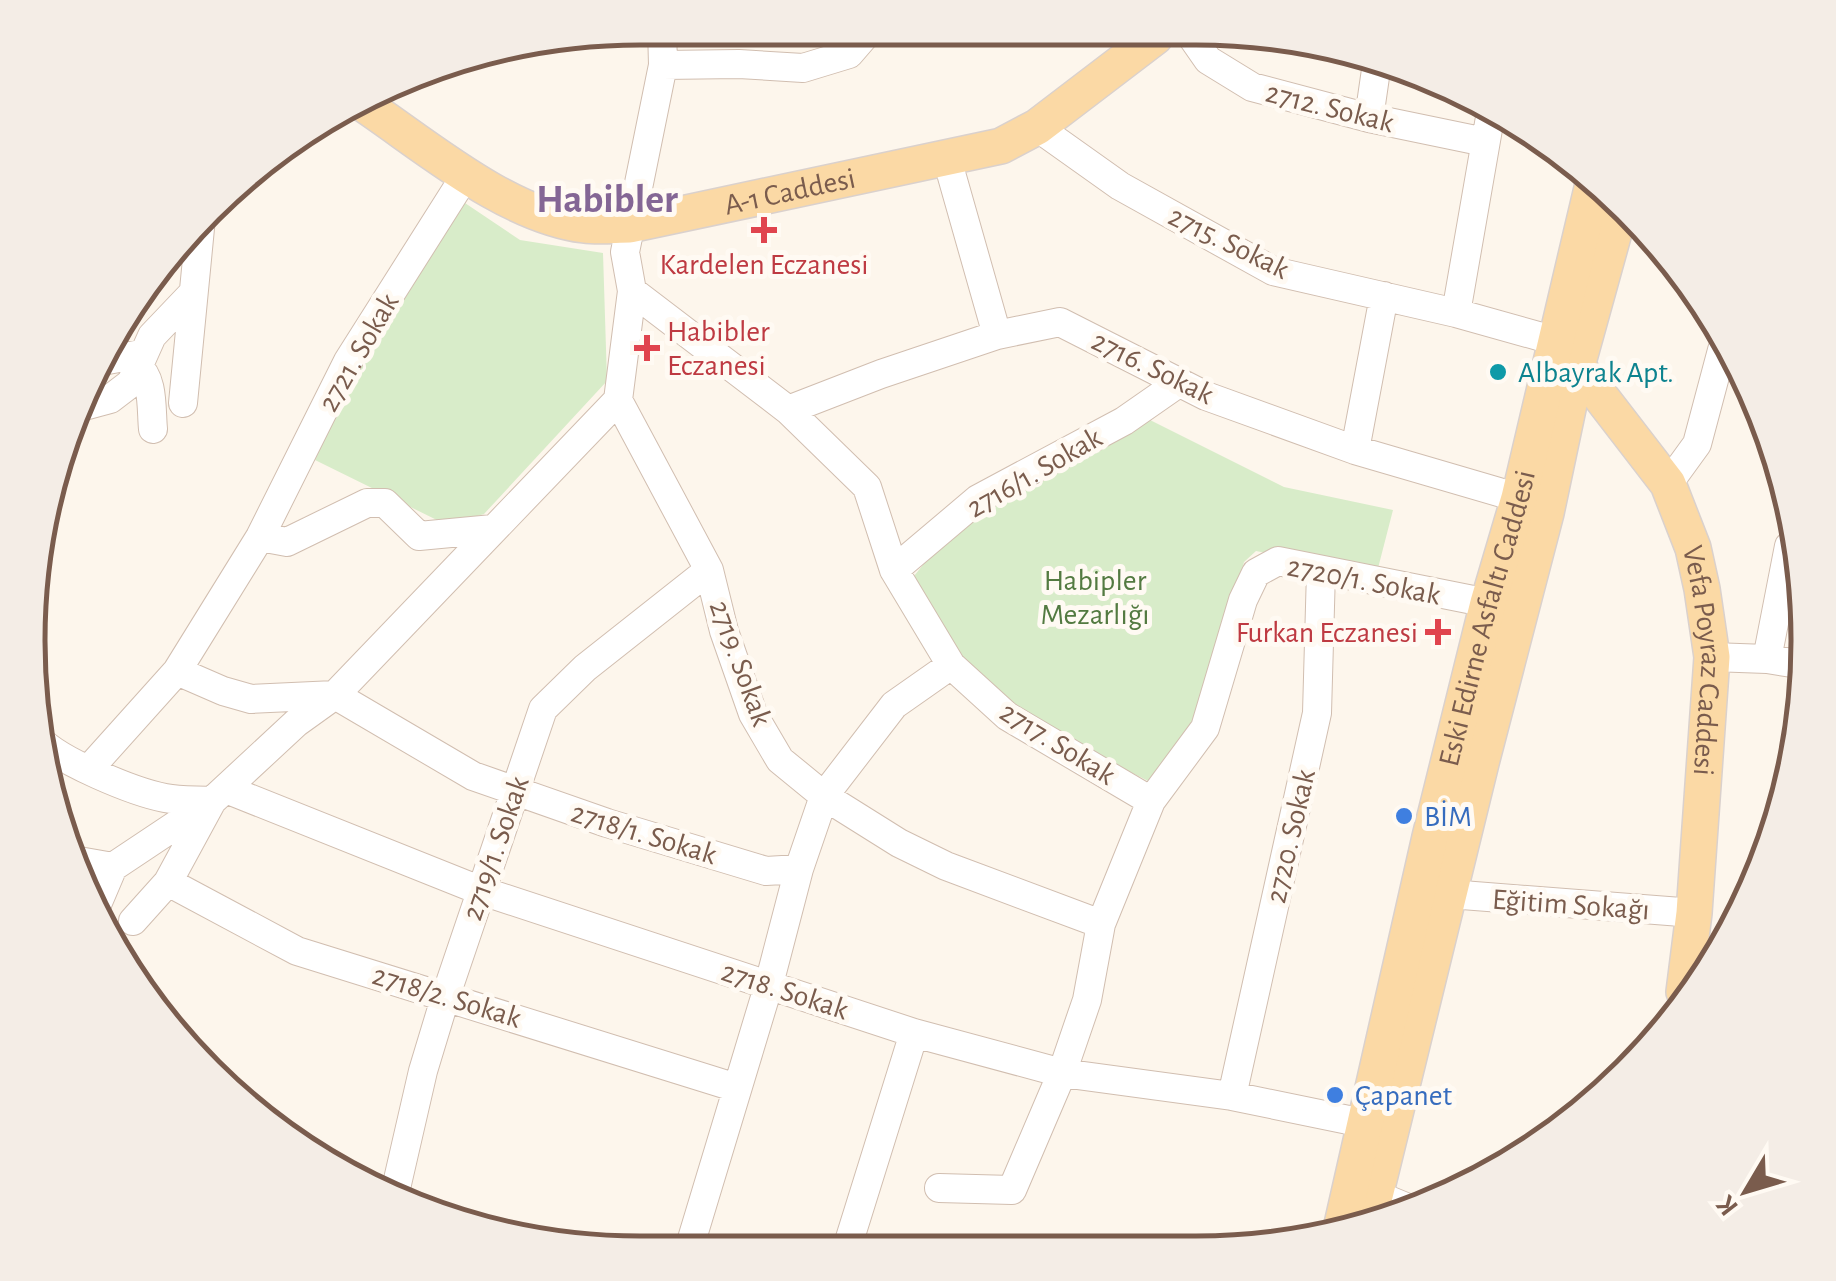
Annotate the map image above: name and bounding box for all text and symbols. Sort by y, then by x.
street label: 2712. Sokak [1263,78,1397,138]
street label: A-1 Caddesi [722,163,858,221]
district label: Habibler [536,180,678,220]
street label: 2715. Sokak [1164,201,1294,285]
marker: Kardelen Eczanesi [753,219,775,241]
place label: Kardelen Eczanesi [659,250,869,280]
street label: 2721. Sokak [313,288,405,417]
place label: Habibler Eczanesi [667,317,770,381]
street label: 2716. Sokak [1087,326,1218,410]
marker: Habibler Eczanesi [636,337,658,359]
place label: Albayrak Apt. [1518,358,1674,388]
marker: Albayrak Apt. [1487,361,1509,383]
street label: 2716/1. Sokak [962,422,1107,523]
street label: Eski Edirne Asfaltı Caddesi [1434,468,1541,770]
street label: Vefa Poyraz Caddesi [1677,543,1726,777]
street label: 2720/1. Sokak [1285,551,1443,611]
park label: Habipler Mezarlığı [1040,566,1150,630]
street label: 2719. Sokak [704,597,777,730]
place label: Furkan Eczanesi [1236,618,1418,648]
marker: Furkan Eczanesi [1427,621,1449,643]
street label: 2717. Sokak [995,697,1121,791]
street label: 2720. Sokak [1261,766,1321,906]
street label: 2719/1. Sokak [457,772,535,924]
street label: 2718/1. Sokak [567,798,720,870]
place label: BİM [1424,800,1472,832]
marker: BİM [1393,805,1415,827]
street label: Eğitim Sokağı [1491,885,1651,925]
street label: 2718. Sokak [718,956,852,1026]
street label: 2718/2. Sokak [369,960,525,1034]
place label: Çapanet [1355,1081,1453,1111]
marker: Çapanet [1324,1084,1346,1106]
north arrow [1696,1141,1796,1241]
text: K [1711,1190,1744,1220]

